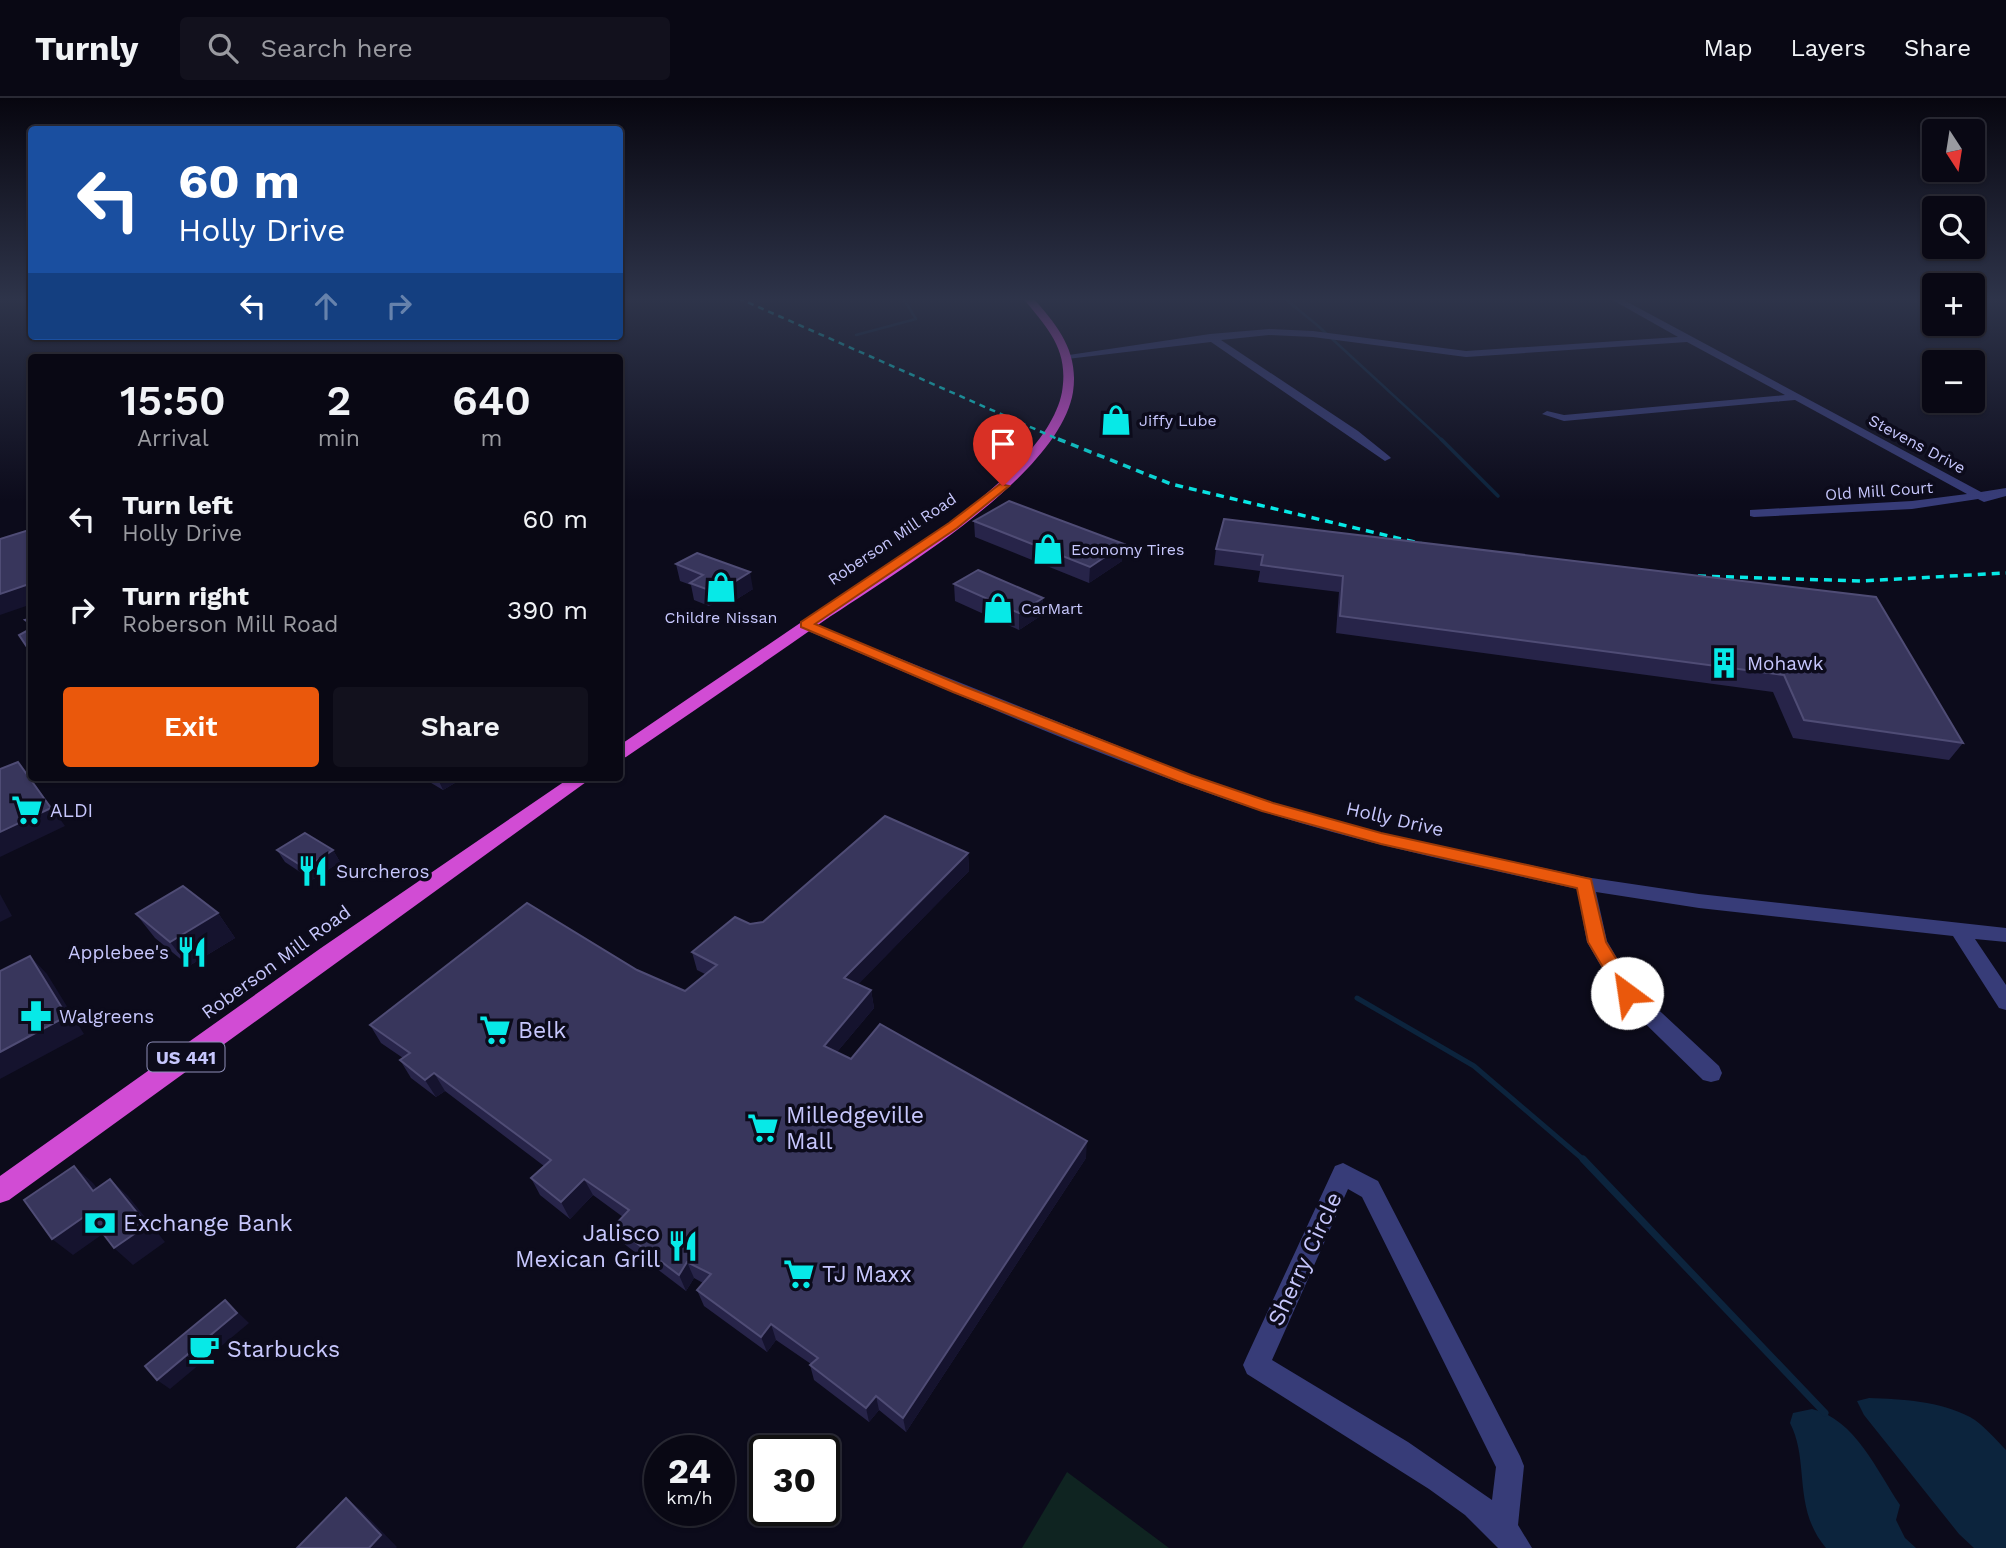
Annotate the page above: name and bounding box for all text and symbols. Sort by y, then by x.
search box [180,17,670,80]
text: Turnly [35,29,138,68]
icon: search [204,29,242,67]
text: Search here [260,33,413,63]
text: Map [1704,34,1752,62]
text: Layers [1790,34,1866,62]
text: Share [1904,34,1971,62]
north arrow [1922,119,1984,182]
map controls [1922,119,1985,413]
text: 60 m [178,152,300,210]
icon: left [63,154,154,245]
button: search [1922,196,1985,259]
text: Holly Drive [178,211,345,249]
button: + [1922,273,1985,336]
icon: left [234,287,272,325]
icon: ahead [307,287,345,325]
icon: right [380,287,418,325]
button: − [1922,350,1985,413]
text: 15:50 [120,376,226,425]
text: 2 [326,376,351,425]
text: 640 [452,376,531,425]
shop icon: Jiffy Lube [1099,403,1133,437]
street label: Stevens Drive [1865,410,1969,478]
place label: Jiffy Lube [1139,411,1217,430]
pin [973,414,1033,486]
text: Arrival [137,425,209,452]
text: min [318,425,360,452]
text: m [480,425,502,452]
icon: arrive [984,425,1022,463]
street label: Old Mill Court [1824,478,1934,504]
street label: Roberson Mill Road [824,489,960,589]
text: Turn left [122,490,233,520]
icon: left [63,500,101,538]
text: 60 m [522,504,588,534]
text: Holly Drive [122,520,242,547]
shop icon: Economy Tires [1031,532,1065,566]
place label: Economy Tires [1071,540,1184,559]
shop icon: Childre Nissan [704,570,738,604]
text: Turn right [122,581,249,611]
icon: right [63,591,101,629]
shop icon: CarMart [981,591,1015,625]
text: 390 m [507,595,588,625]
place label: CarMart [1021,599,1083,618]
place label: Childre Nissan [665,608,777,627]
text: Roberson Mill Road [122,611,338,638]
building icon: Mohawk [1707,646,1741,680]
place label: Mohawk [1747,652,1824,675]
button: Exit [63,687,319,767]
button: Share [333,687,588,767]
supermarket icon: ALDI [10,793,44,827]
street label: Holly Drive [1344,797,1446,841]
place label: ALDI [50,799,93,822]
restaurant icon: Surcheros [296,854,330,888]
place label: Surcheros [336,860,429,883]
street label: Roberson Mill Road [197,900,355,1024]
restaurant icon: Applebee's [175,935,209,969]
place label: Applebee's [68,941,169,964]
position arrow [1590,956,1664,1030]
pharmacy icon: Walgreens [19,999,53,1033]
place label: Walgreens [59,1005,154,1028]
supermarket icon: Belk [478,1013,512,1047]
place label: Belk [518,1017,566,1044]
road number: US 441 [148,1042,224,1072]
place label: Milledgeville Mall [786,1102,924,1155]
supermarket icon: Milledgeville Mall [746,1111,780,1145]
street label: Sherry Circle [1262,1188,1348,1330]
bank icon: Exchange Bank [83,1206,117,1240]
place label: Exchange Bank [123,1210,293,1237]
place label: Jalisco Mexican Grill [515,1220,660,1273]
restaurant icon: Jalisco Mexican Grill [666,1229,700,1263]
supermarket icon: TJ Maxx [782,1257,816,1291]
place label: TJ Maxx [822,1261,912,1288]
cafe icon: Starbucks [187,1332,221,1366]
place label: Starbucks [227,1336,340,1363]
speed limit sign: 30 [749,1435,840,1526]
text: 24 [668,1450,711,1492]
text: km/h [666,1487,713,1508]

